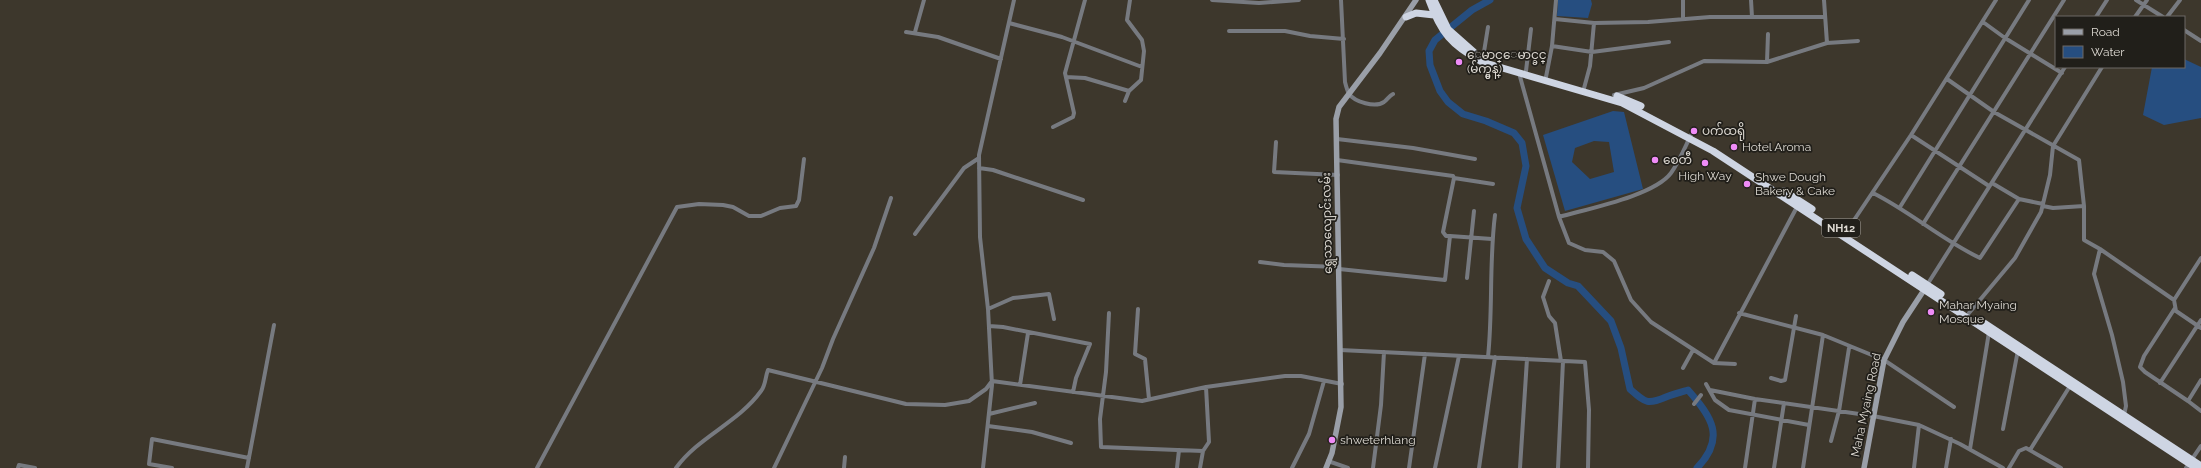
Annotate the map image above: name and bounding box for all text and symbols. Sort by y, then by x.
legend [2055,16,2185,68]
text: Road [2091,25,2120,39]
text: Water [2091,45,2125,59]
place label: ေမာင္ေမာင္ခင္ (မ်က္မွန္) [1467,48,1547,79]
marker: ေမာင္ေမာင္ခင္ (မ်က္မွန္) [1454,57,1464,67]
place label: ပက်ထရို [1702,122,1745,141]
marker: ပက်ထရို [1689,126,1699,136]
place label: Hotel Aroma [1742,140,1811,154]
marker: Hotel Aroma [1729,142,1739,152]
place label: စေတီ [1663,151,1692,167]
marker: စေတီ [1650,155,1660,165]
marker: High Way [1700,158,1710,168]
place label: High Way [1678,169,1732,183]
place label: Shwe Dough Bakery & Cake [1755,170,1835,198]
street label: ရွှေသာလျောင်းလမ်း [1317,172,1338,274]
marker: Shwe Dough Bakery & Cake [1742,179,1752,189]
road number: NH12 [1822,219,1860,237]
place label: Mahar Myaing Mosque [1939,298,2017,326]
marker: Mahar Myaing Mosque [1926,307,1936,317]
street label: Maha Myaing Road [1848,352,1884,458]
place label: shweterhlang [1340,433,1416,447]
marker: shweterhlang [1327,435,1337,445]

